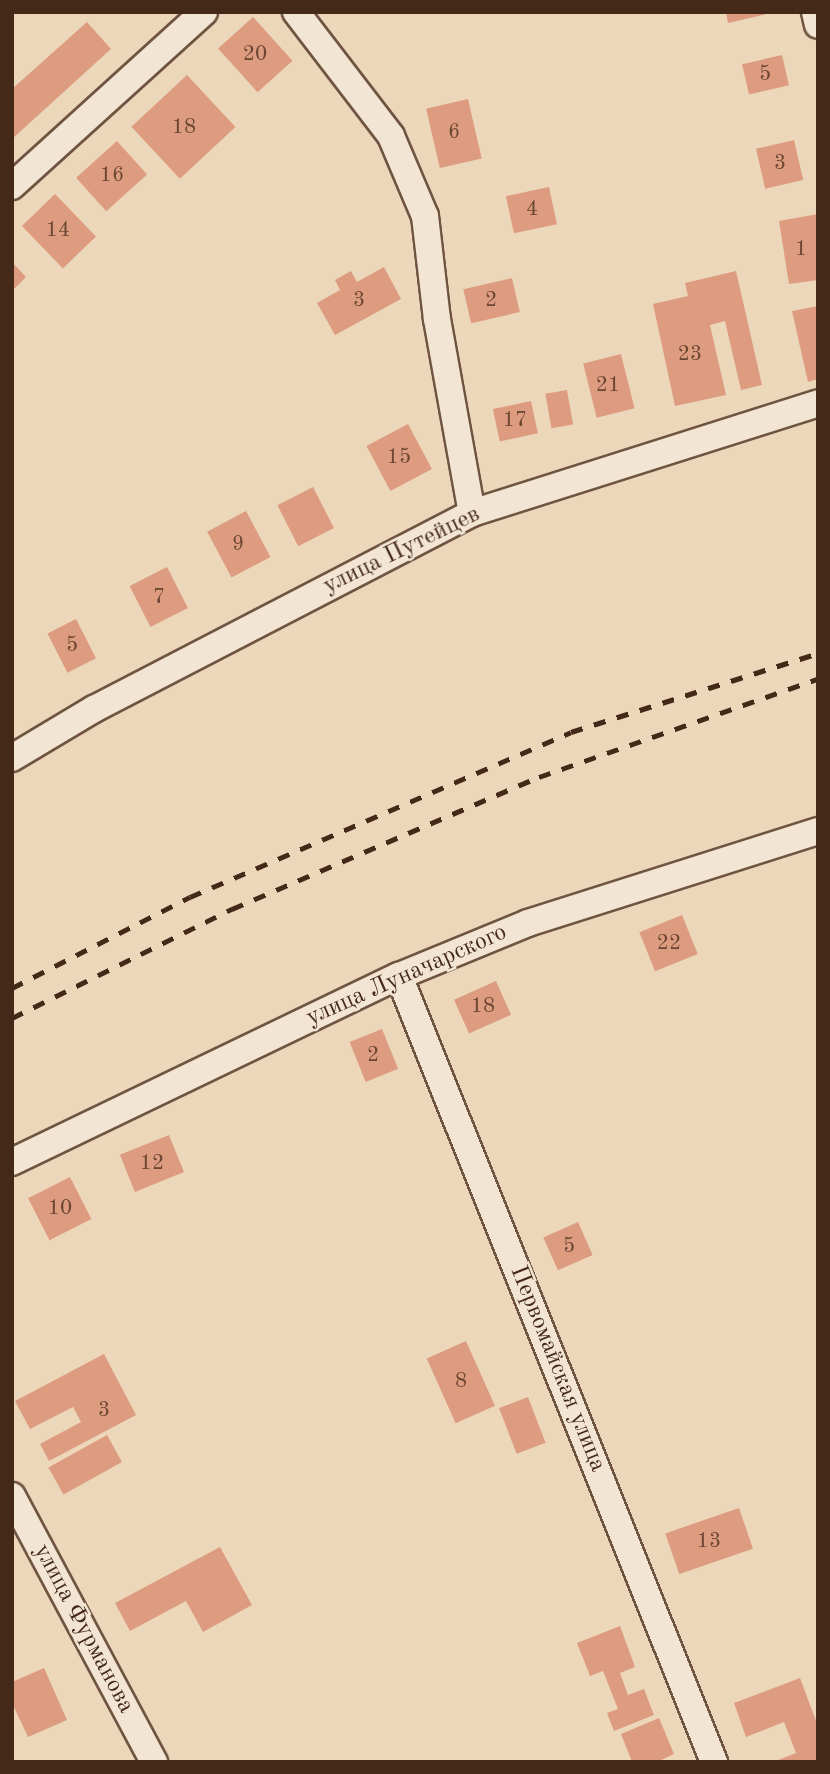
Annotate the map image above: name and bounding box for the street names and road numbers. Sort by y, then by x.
street label: улица Путейцев [319,501,485,601]
street label: улица Луначарского [302,919,512,1033]
street label: Первомайская улица [503,1262,611,1476]
street label: улица Фурманова [26,1539,140,1719]

